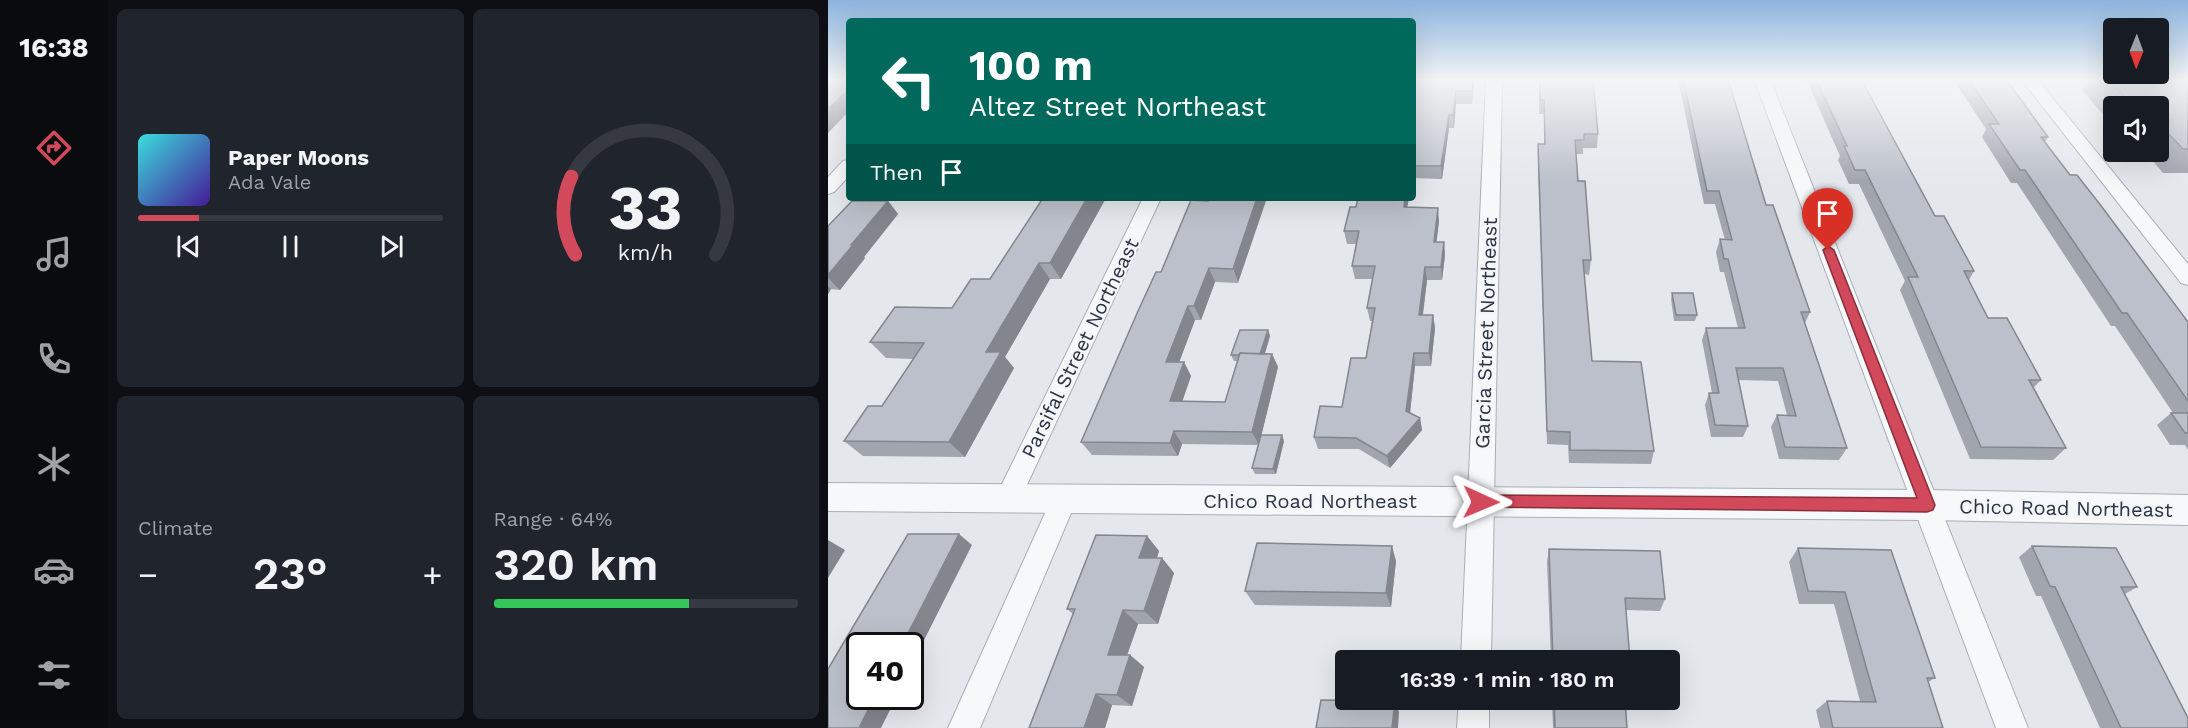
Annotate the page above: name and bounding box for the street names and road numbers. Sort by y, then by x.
street label: Garcia Street Northeast [1470,216,1502,449]
street label: Parsifal Street Northeast [1016,234,1144,462]
street label: Chico Road Northeast [1203,489,1417,513]
street label: Chico Road Northeast [1959,494,2174,522]

